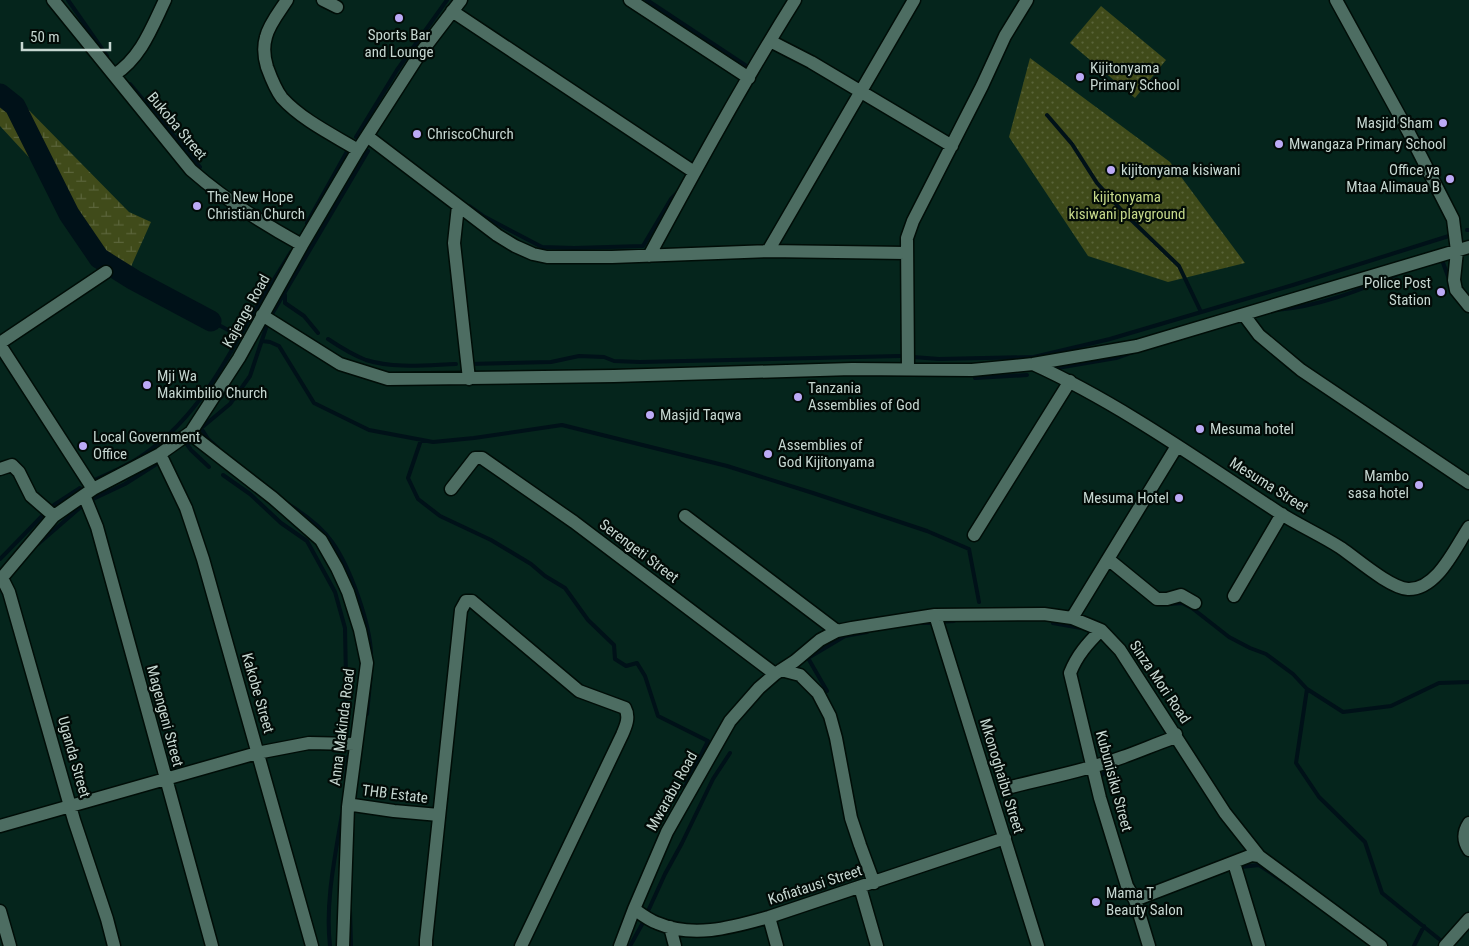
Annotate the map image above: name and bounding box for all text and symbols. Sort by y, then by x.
marker: Sports Bar and Lounge [393,12,405,24]
scale bar [22,20,110,52]
place label: Sports Bar and Lounge [365,26,433,61]
text: 50 m [30,28,60,46]
place label: Kijitonyama Primary School [1090,59,1180,94]
marker: Kijitonyama Primary School [1074,71,1086,83]
street label: Bukoba Street [143,88,211,164]
place label: Masjid Sham [1356,114,1433,132]
marker: Masjid Sham [1437,117,1449,129]
place label: ChriscoChurch [427,125,514,143]
marker: ChriscoChurch [411,128,423,140]
place label: Mwangaza Primary School [1289,135,1446,153]
marker: Mwangaza Primary School [1273,138,1285,150]
place label: kijitonyama kisiwani [1121,161,1240,179]
place label: Office ya Mtaa Alimaua B [1346,161,1440,196]
marker: kijitonyama kisiwani [1105,164,1117,176]
marker: Office ya Mtaa Alimaua B [1444,173,1456,185]
place label: The New Hope Christian Church [207,188,305,223]
park label: kijitonyama kisiwani playground [1069,188,1185,223]
marker: The New Hope Christian Church [191,200,203,212]
street label: Kajenge Road [218,271,274,351]
place label: Police Post Station [1364,274,1431,309]
marker: Police Post Station [1435,286,1447,298]
place label: Mji Wa Makimbilio Church [157,367,267,402]
marker: Mji Wa Makimbilio Church [141,379,153,391]
place label: Tanzania Assemblies of God [808,379,920,414]
marker: Tanzania Assemblies of God [792,391,804,403]
place label: Masjid Taqwa [660,406,741,424]
marker: Masjid Taqwa [644,409,656,421]
place label: Mesuma hotel [1210,420,1294,438]
marker: Mesuma hotel [1194,423,1206,435]
place label: Local Government Office [93,428,200,463]
place label: Assemblies of God Kijitonyama [778,436,875,471]
marker: Local Government Office [77,440,89,452]
marker: Assemblies of God Kijitonyama [762,448,774,460]
street label: Mesuma Street [1226,454,1312,516]
place label: Mambo sasa hotel [1348,467,1409,502]
marker: Mambo sasa hotel [1413,479,1425,491]
place label: Mesuma Hotel [1083,489,1169,507]
marker: Mesuma Hotel [1173,492,1185,504]
street label: Serengeti Street [596,515,682,587]
street label: Sinza Mori Road [1126,637,1194,727]
street label: Kakobe Street [238,651,278,735]
street label: Magengeni Street [143,663,187,769]
street label: Anna Makinda Road [326,667,358,787]
street label: Uganda Street [54,714,94,800]
street label: Mkonoghaibu Street [976,716,1028,836]
street label: Kubunisiku Street [1092,729,1136,833]
street label: Mwarabu Road [643,748,701,834]
street label: THB Estate [361,781,429,807]
street label: Kofiatausi Street [766,861,864,909]
place label: Mama T Beauty Salon [1106,884,1183,919]
marker: Mama T Beauty Salon [1090,896,1102,908]

